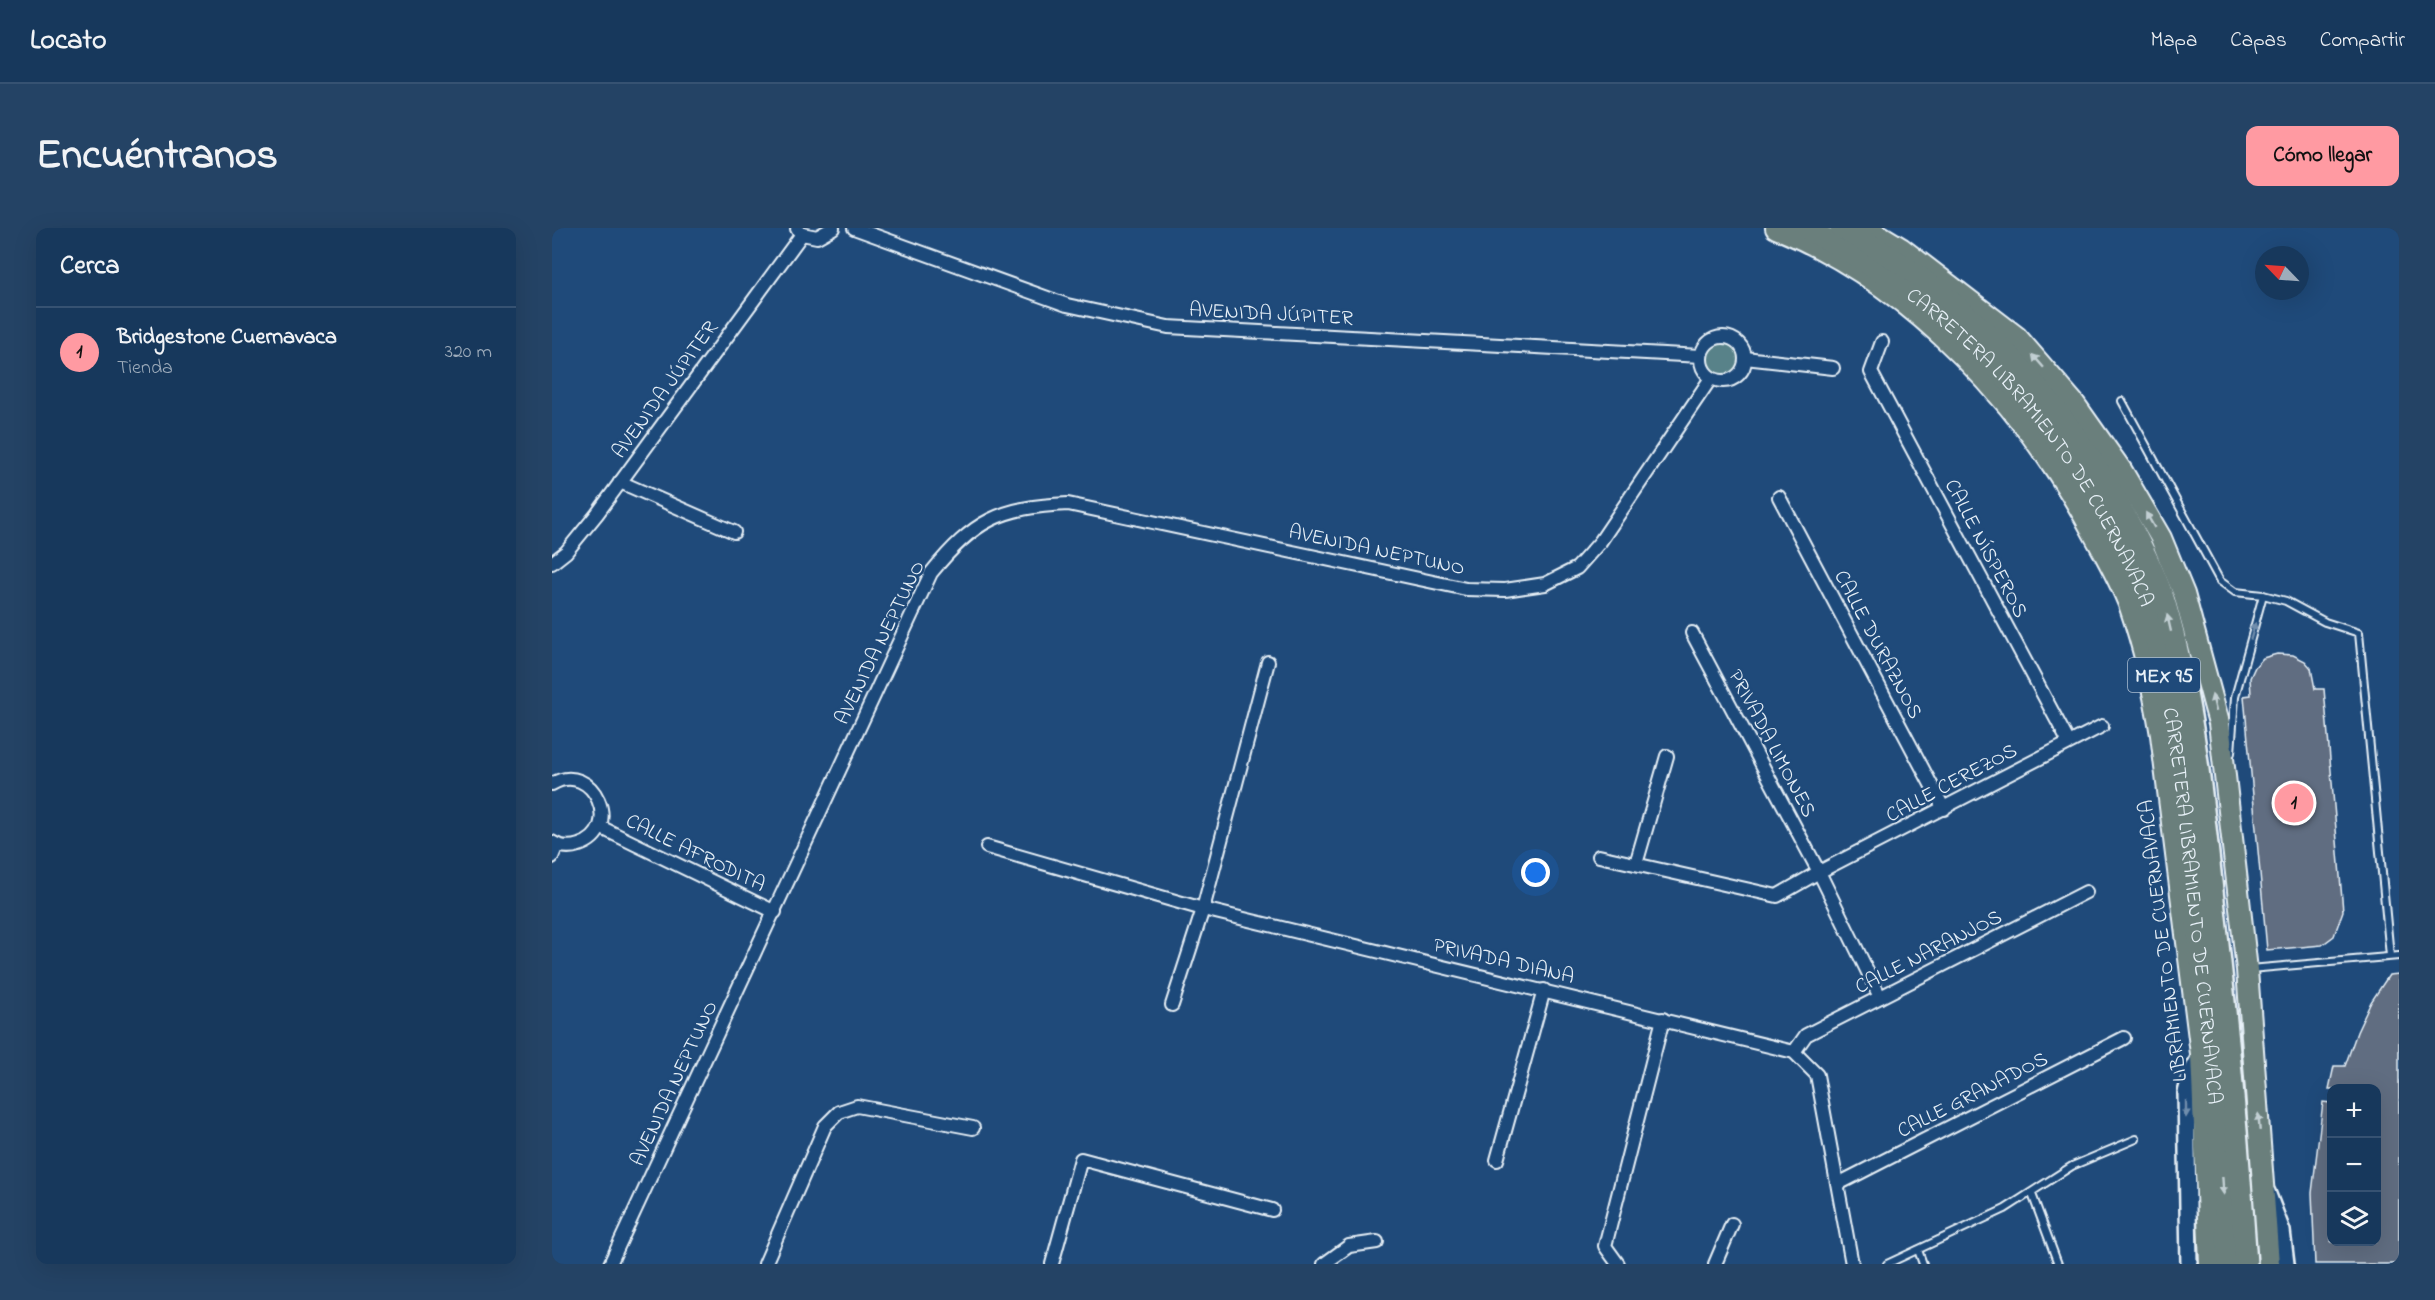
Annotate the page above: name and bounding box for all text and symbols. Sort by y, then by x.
text: Locato [30,21,106,62]
text: Mapa [2150,26,2197,56]
text: Capas [2230,26,2287,56]
text: Compartir [2320,26,2405,56]
text: Encuéntranos [36,126,278,187]
button: Cómo llegar [2246,126,2399,186]
north arrow [2255,246,2309,300]
text: Cerca [60,248,120,286]
street label: CARRETERA LIBRAMIENTO DE CUERNAVACA [1899,281,2160,611]
street label: AVENIDA JÚPITER [1188,296,1354,334]
street label: AVENIDA JÚPITER [605,315,726,465]
text: Bridgestone Cuernavaca [117,322,337,354]
text: 1 [76,338,83,367]
text: 320 m [445,338,492,367]
text: Tienda [117,354,173,383]
one-way arrow [2032,354,2045,369]
street label: CALLE NÍSPEROS [1936,474,2034,624]
one-way arrow [2145,512,2156,528]
street label: AVENIDA NEPTUNO [1286,518,1467,584]
street label: AVENIDA NEPTUNO [828,556,934,730]
street label: CALLE DURAZNOS [1825,565,1929,725]
one-way arrow [2164,614,2174,632]
one-way arrow [2249,622,2258,640]
road number: MEX 95 [2128,658,2200,692]
street label: PRIVADA LIMONES [1720,665,1823,823]
one-way arrow [2209,694,2219,713]
street label: CARRETERA LIBRAMIENTO DE CUERNAVACA [2157,707,2231,1107]
street label: CALLE CEREZOS [1881,736,2023,831]
pin: 1 [2274,780,2314,826]
street label: LIBRAMIENTO DE CUERNAVACA [2132,799,2192,1083]
street label: CALLE AFRODITA [620,807,770,901]
your location [1521,858,1550,887]
street label: CALLE NARANJOS [1850,903,2008,1003]
street label: PRIVADA DIANA [1430,931,1577,993]
street label: AVENIDA NEPTUNO [623,996,726,1171]
street label: CALLE GRANADOS [1892,1045,2053,1147]
map controls [2327,1084,2381,1246]
button: + [2327,1084,2381,1138]
one-way arrow [2181,1100,2191,1119]
one-way arrow [2254,1112,2264,1131]
button: − [2327,1138,2381,1192]
one-way arrow [2218,1177,2228,1196]
button: layers [2327,1192,2381,1246]

